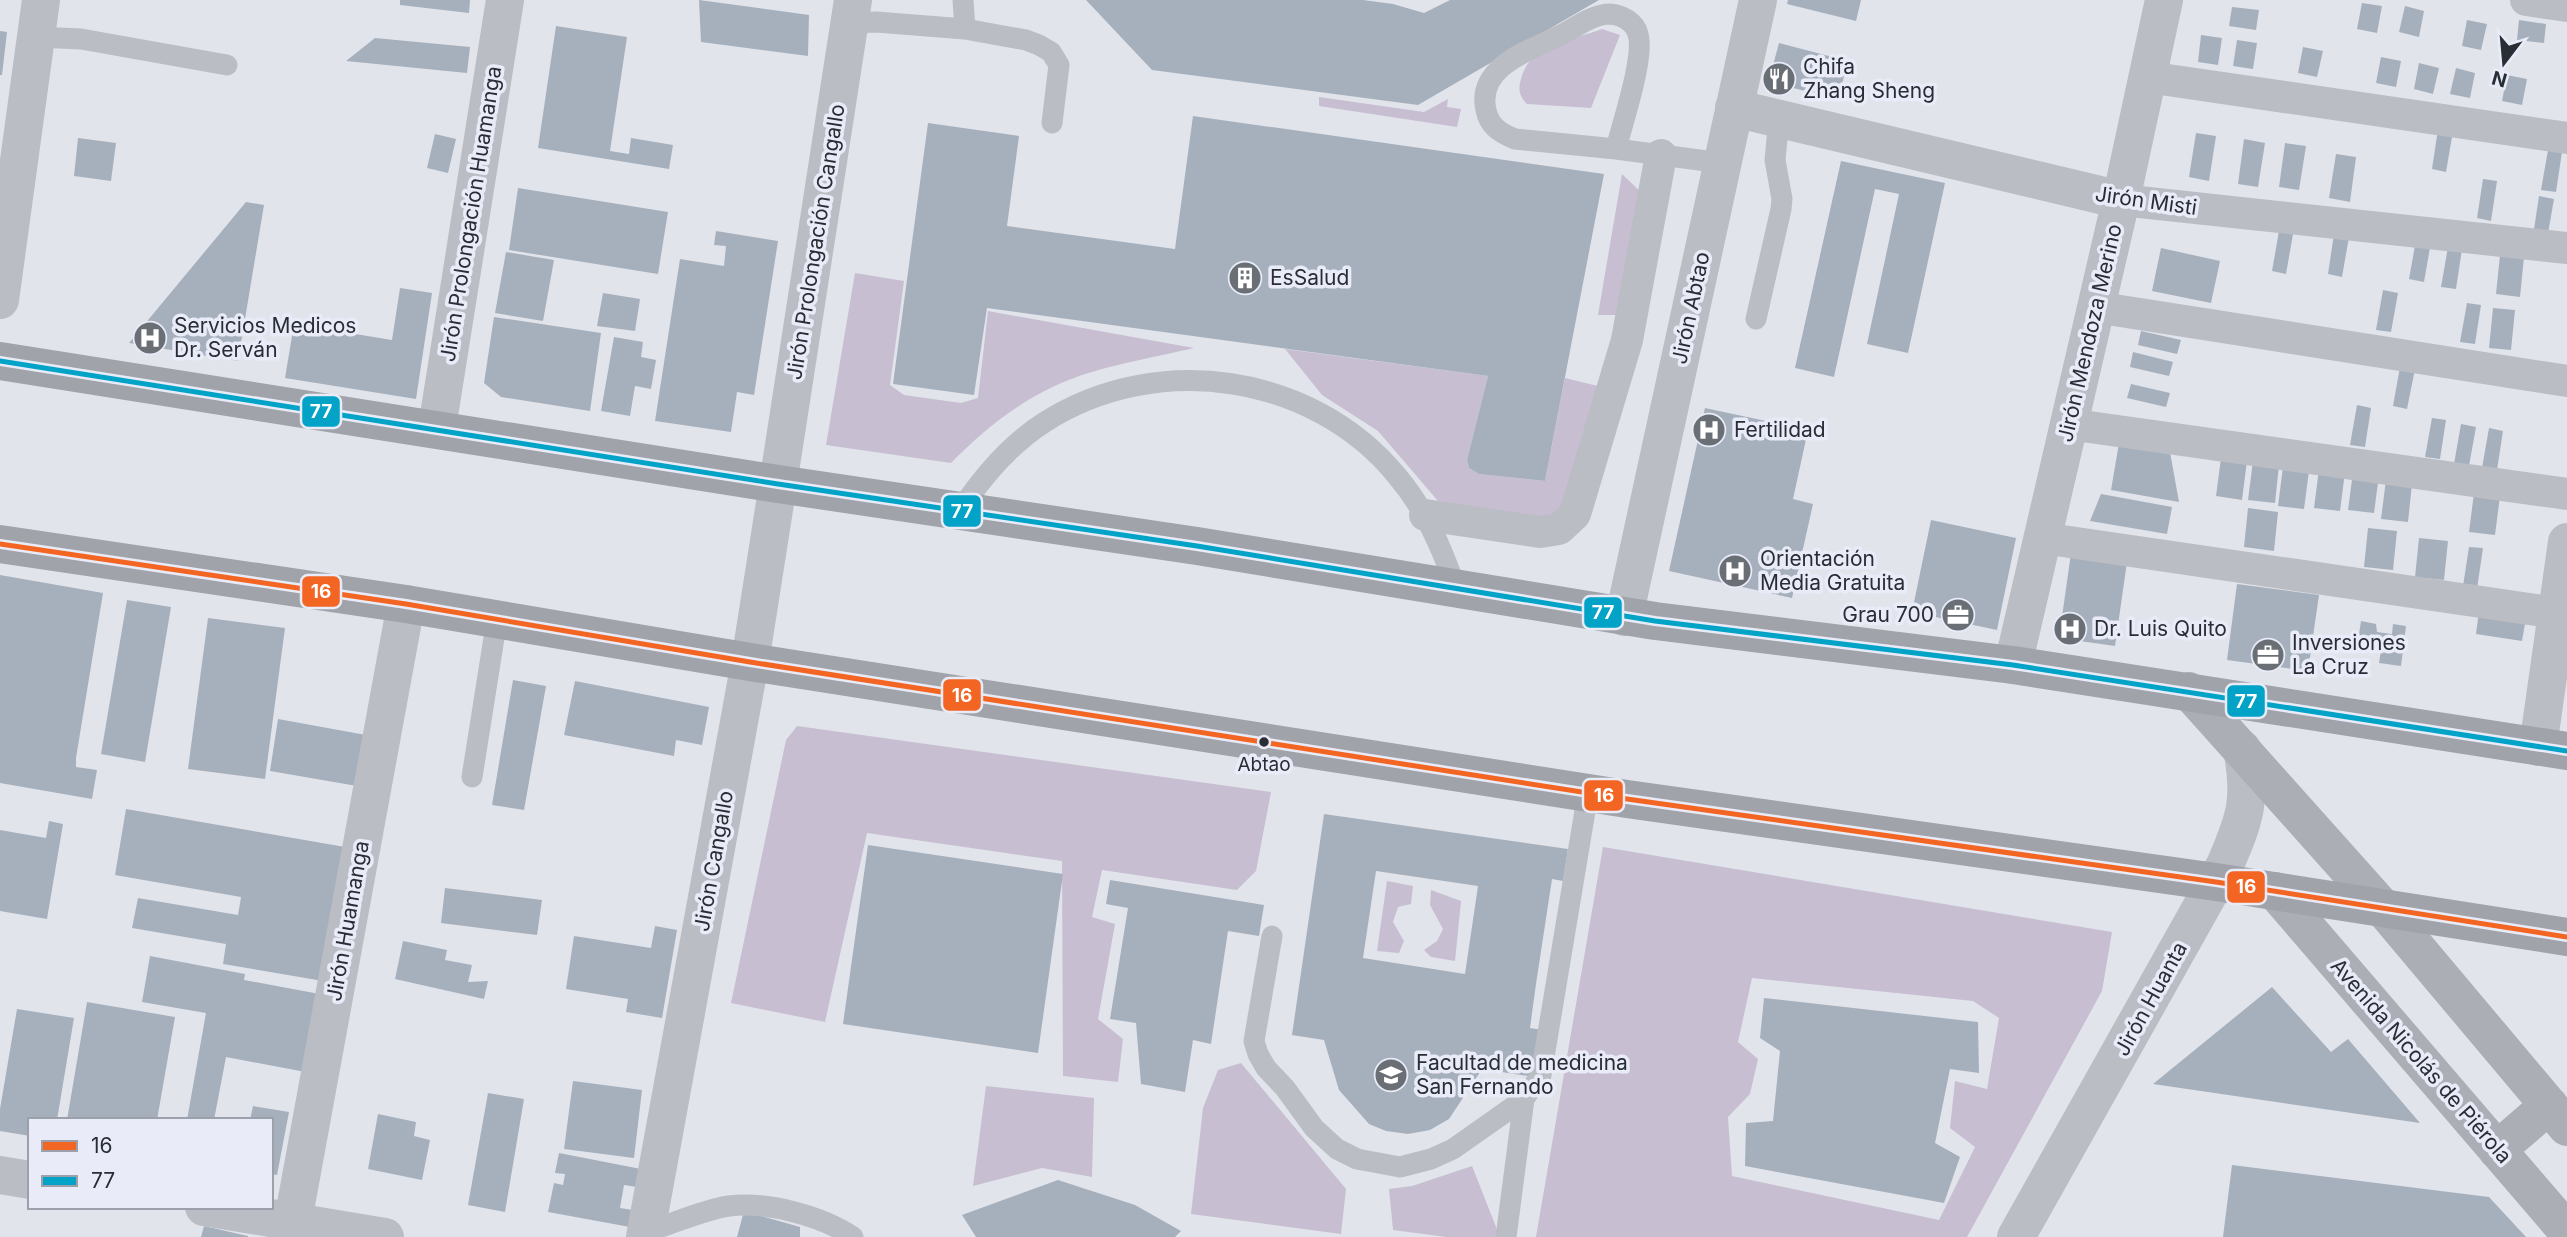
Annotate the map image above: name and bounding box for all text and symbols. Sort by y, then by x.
north arrow [2469,28,2539,98]
place label: Chifa Zhang Sheng [1803,54,1935,103]
restaurant icon: Chifa Zhang Sheng [1760,60,1798,98]
street label: Jirón Prolongación Huamanga [435,64,506,363]
text: N [2489,66,2510,92]
street label: Jirón Prolongación Cangallo [781,102,850,382]
street label: Jirón Misti [2094,181,2199,220]
street label: Jirón Mendoza Merino [2052,221,2127,444]
street label: Jirón Abtao [1666,249,1715,366]
building icon: EsSalud [1226,259,1264,297]
place label: EsSalud [1270,265,1349,290]
place label: Servicios Medicos Dr. Serván [174,313,356,362]
hospital icon: Servicios Medicos Dr. Serván [131,319,169,357]
line badge: 77 [301,395,341,428]
text: 77 [310,400,332,423]
hospital icon: Fertilidad [1690,411,1728,449]
place label: Fertilidad [1734,417,1826,442]
line badge: 77 [942,494,982,528]
text: 77 [951,500,973,523]
place label: Orientación Media Gratuita [1760,546,1905,595]
hospital icon: Orientación Media Gratuita [1716,552,1754,590]
line badge: 16 [301,575,341,608]
text: 16 [311,580,331,603]
line badge: 77 [1583,596,1623,629]
office icon: Grau 700 [1939,596,1977,634]
text: 77 [1592,601,1614,624]
place label: Grau 700 [1842,602,1934,627]
hospital icon: Dr. Luis Quito [2051,610,2089,648]
place label: Dr. Luis Quito [2094,616,2227,641]
place label: Inversiones La Cruz [2292,630,2406,679]
office icon: Inversiones La Cruz [2249,636,2287,674]
line badge: 16 [942,678,982,712]
text: 16 [952,684,972,707]
line badge: 77 [2226,684,2266,718]
text: 77 [2235,690,2257,713]
marker: Abtao [1257,735,1271,749]
place label: Abtao [1237,753,1291,776]
line badge: 16 [1583,779,1624,812]
text: 16 [1594,784,1614,807]
street label: Jirón Cangallo [689,789,738,933]
street label: Jirón Huamanga [321,839,374,1003]
line badge: 16 [2226,870,2266,904]
text: 16 [2236,875,2256,898]
street label: Jirón Huanta [2109,937,2192,1060]
street label: Avenida Nicolás de Piérola [2326,953,2517,1168]
place label: Facultad de medicina San Fernando [1416,1050,1628,1099]
school or university icon: Facultad de medicina San Fernando [1372,1056,1410,1094]
legend [28,1118,273,1209]
text: 16 [91,1133,113,1158]
text: 77 [91,1168,115,1193]

